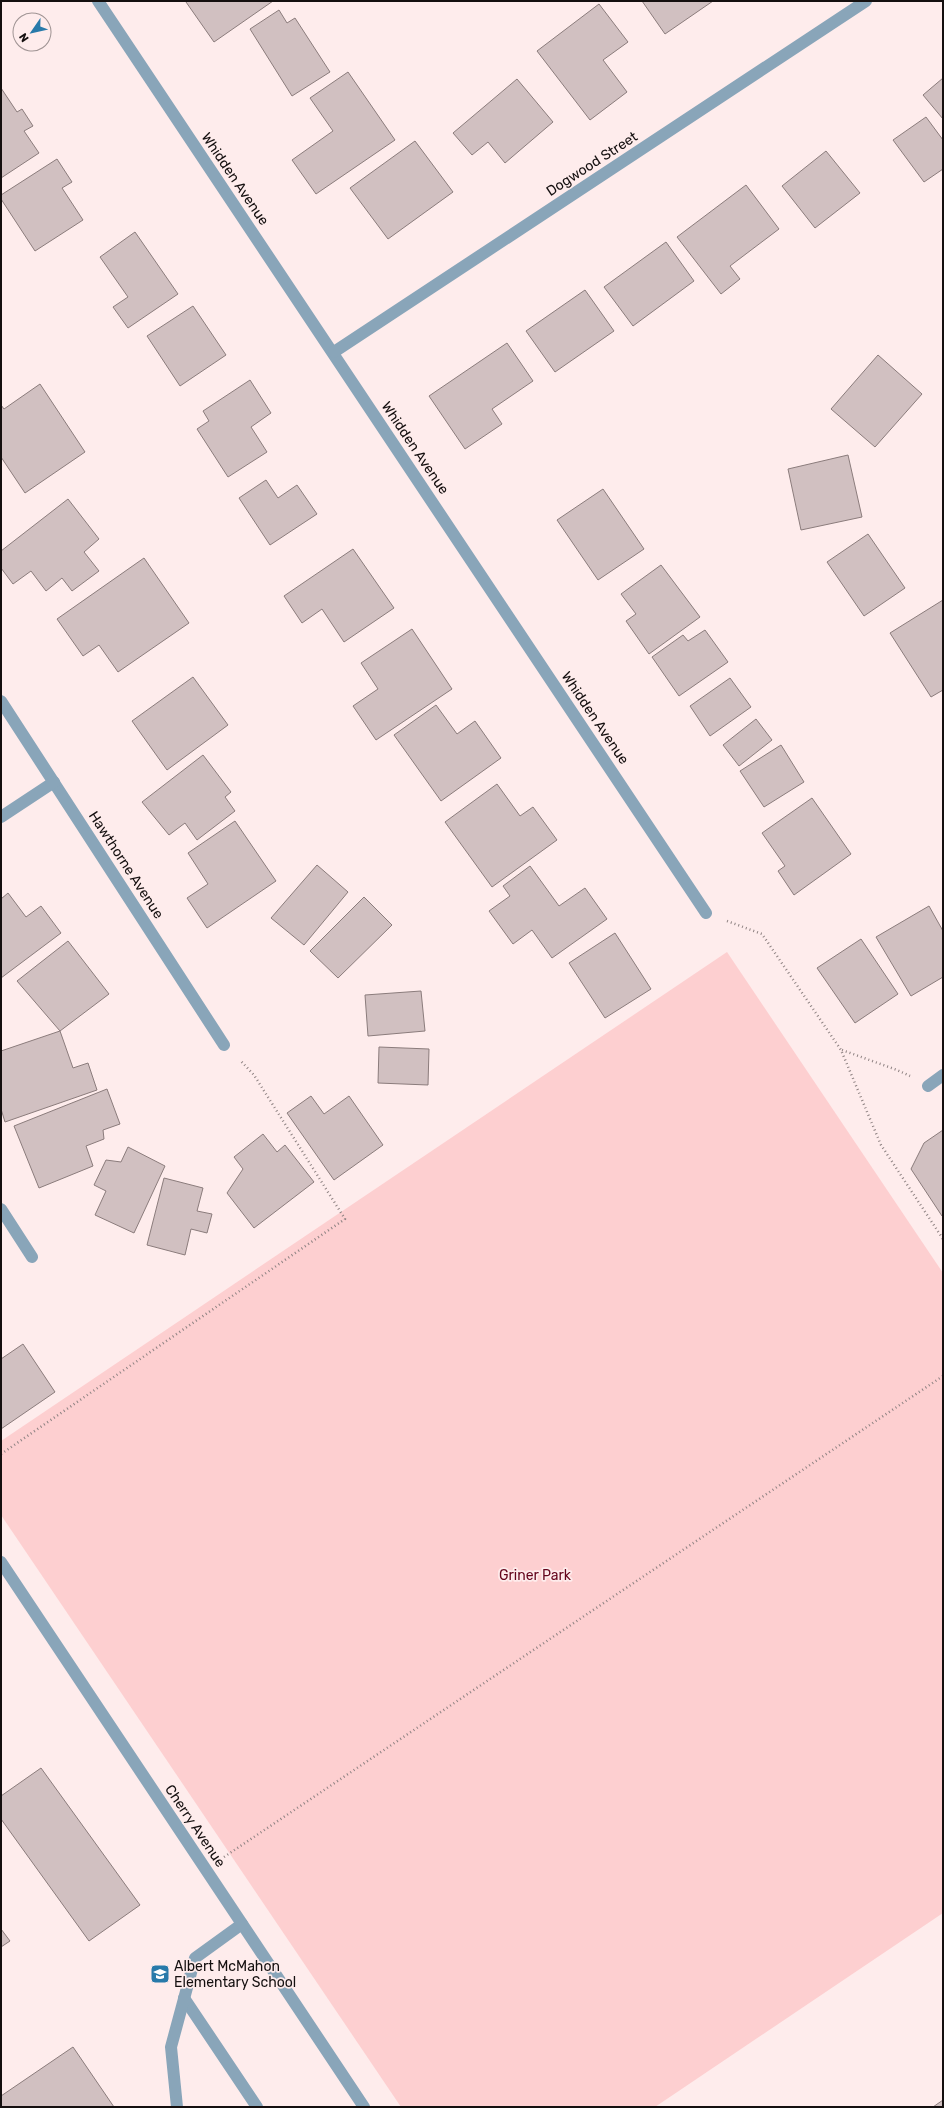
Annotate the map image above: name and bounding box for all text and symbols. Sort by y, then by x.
north arrow [12,12,52,52]
text: N [16,30,32,44]
street label: Dogwood Street [543,128,641,200]
street label: Whidden Avenue [198,129,272,229]
street label: Whidden Avenue [378,398,452,498]
street label: Whidden Avenue [558,668,632,768]
street label: Hawthorne Avenue [85,808,167,922]
park label: Griner Park [499,1567,572,1584]
street label: Cherry Avenue [161,1782,229,1871]
place label: Albert McMahon Elementary School [174,1958,296,1991]
school or university icon: Albert McMahon Elementary School [149,1963,171,1985]

